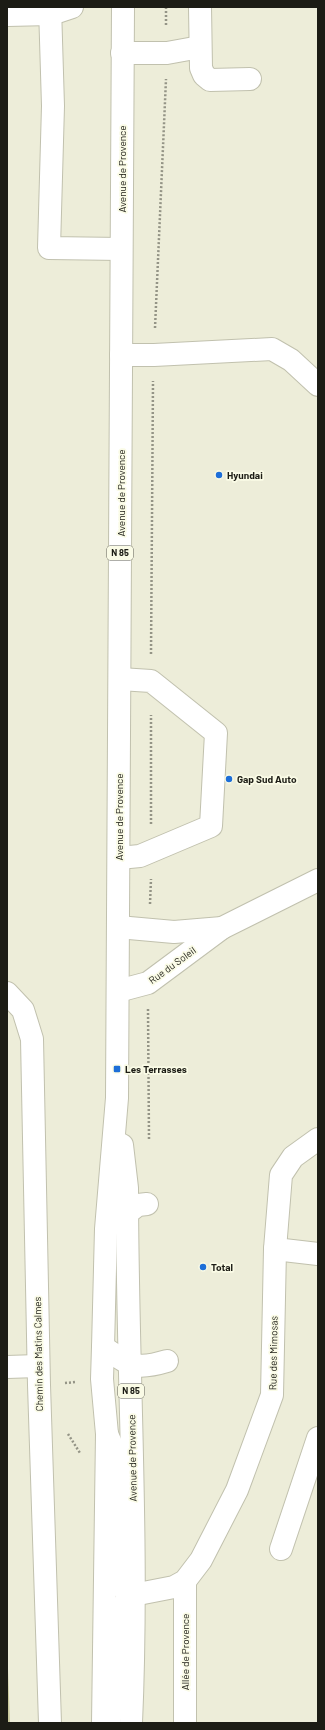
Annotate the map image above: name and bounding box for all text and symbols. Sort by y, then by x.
street label: Avenue de Provence [116,125,128,213]
street label: Avenue de Provence [115,449,127,537]
place label: Hyundai [227,469,263,481]
marker: Hyundai [214,470,224,480]
road number: N 85 [107,546,133,560]
street label: Avenue de Provence [113,773,125,861]
place label: Gap Sud Auto [237,773,297,785]
marker: Gap Sud Auto [224,774,234,784]
street label: Rue du Soleil [146,944,198,986]
place label: Les Terrasses [125,1063,187,1075]
marker: Les Terrasses [112,1064,122,1074]
place label: Total [211,1261,233,1273]
marker: Total [198,1262,208,1272]
street label: Chemin des Matins Calmes [31,1296,45,1411]
street label: Rue des Mimosas [266,1316,280,1390]
road number: N 85 [118,1384,144,1398]
street label: Avenue de Provence [125,1414,139,1502]
street label: Allée de Provence [179,1614,191,1690]

